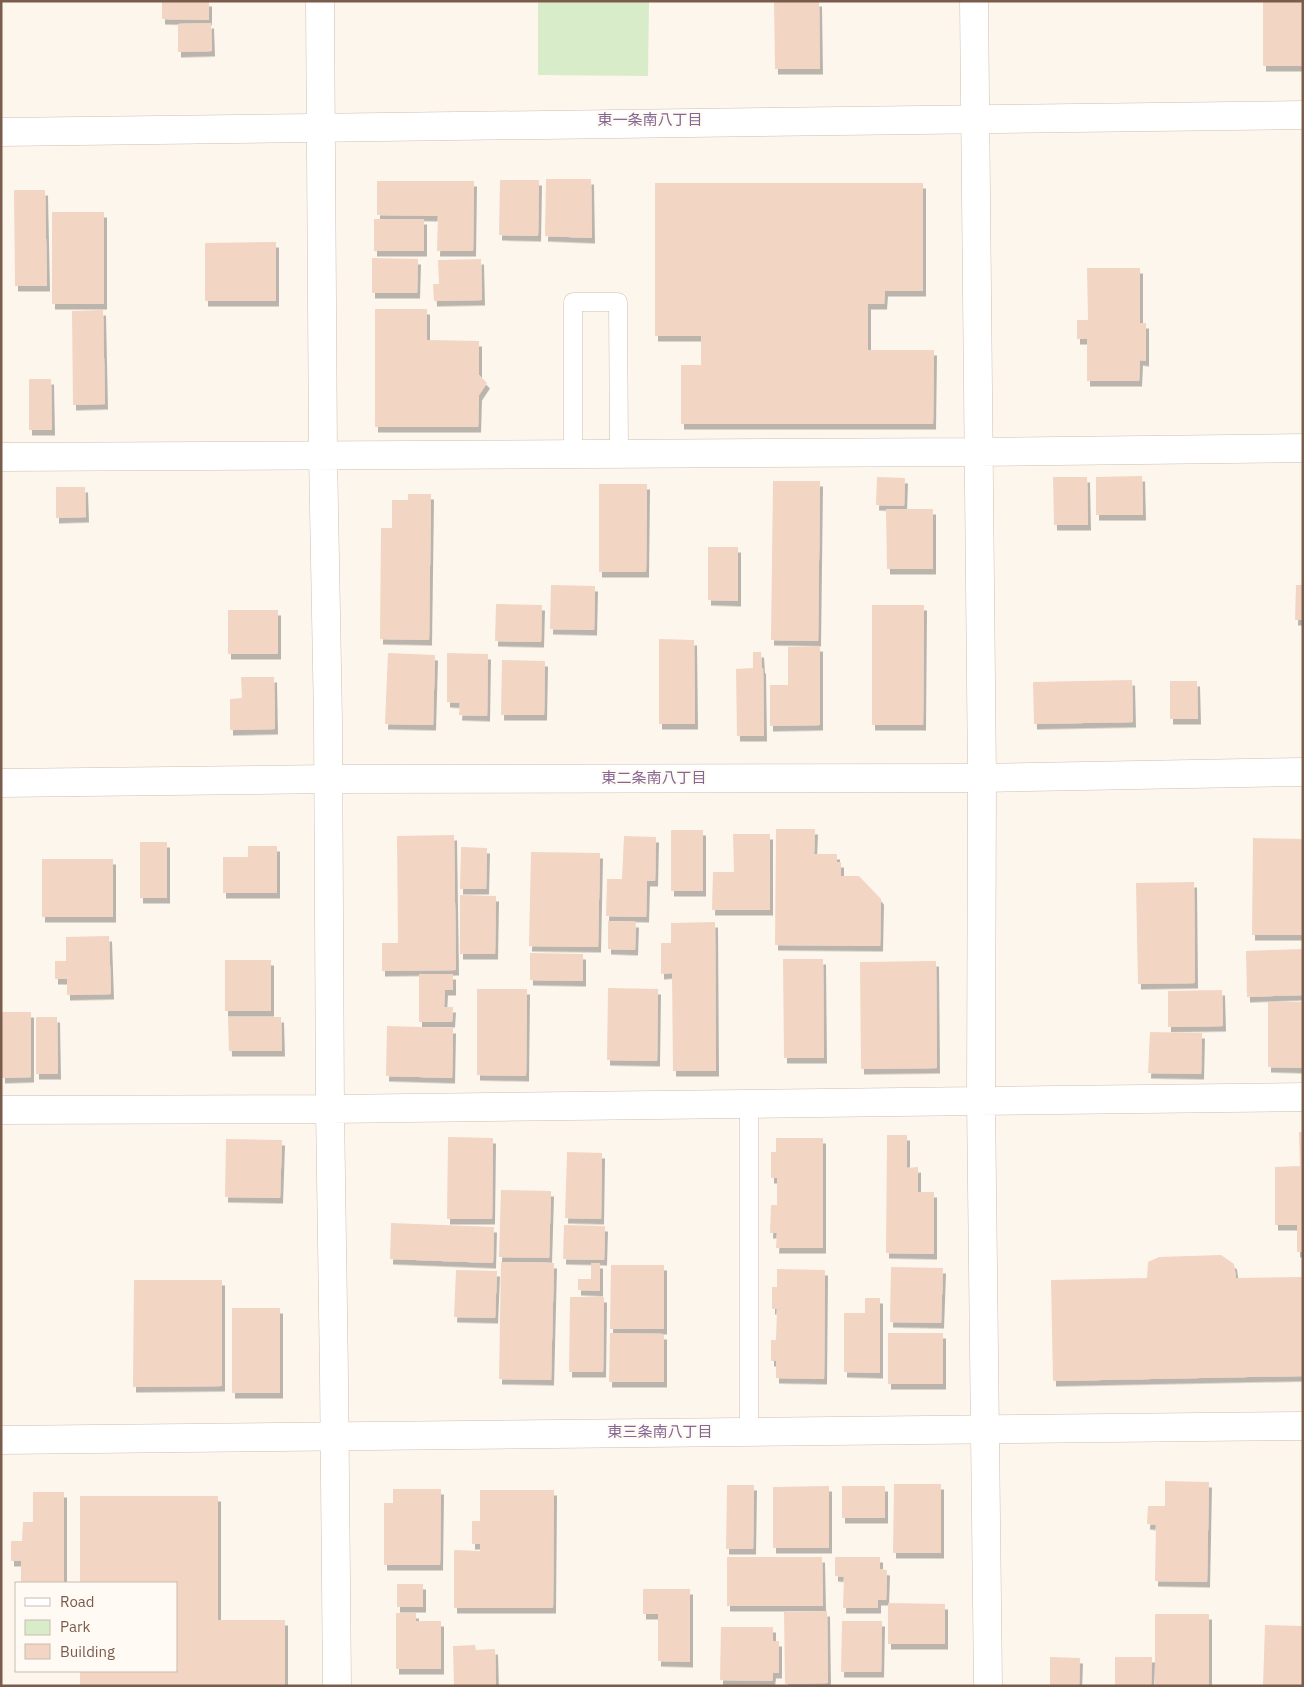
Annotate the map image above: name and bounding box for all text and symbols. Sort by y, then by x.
district label: 東一条南八丁目 [597,110,703,129]
district label: 東二条南八丁目 [601,768,707,787]
district label: 東三条南八丁目 [607,1422,713,1441]
legend [15,1582,178,1672]
text: Road [60,1592,95,1611]
text: Park [60,1617,90,1636]
text: Building [60,1642,115,1661]

